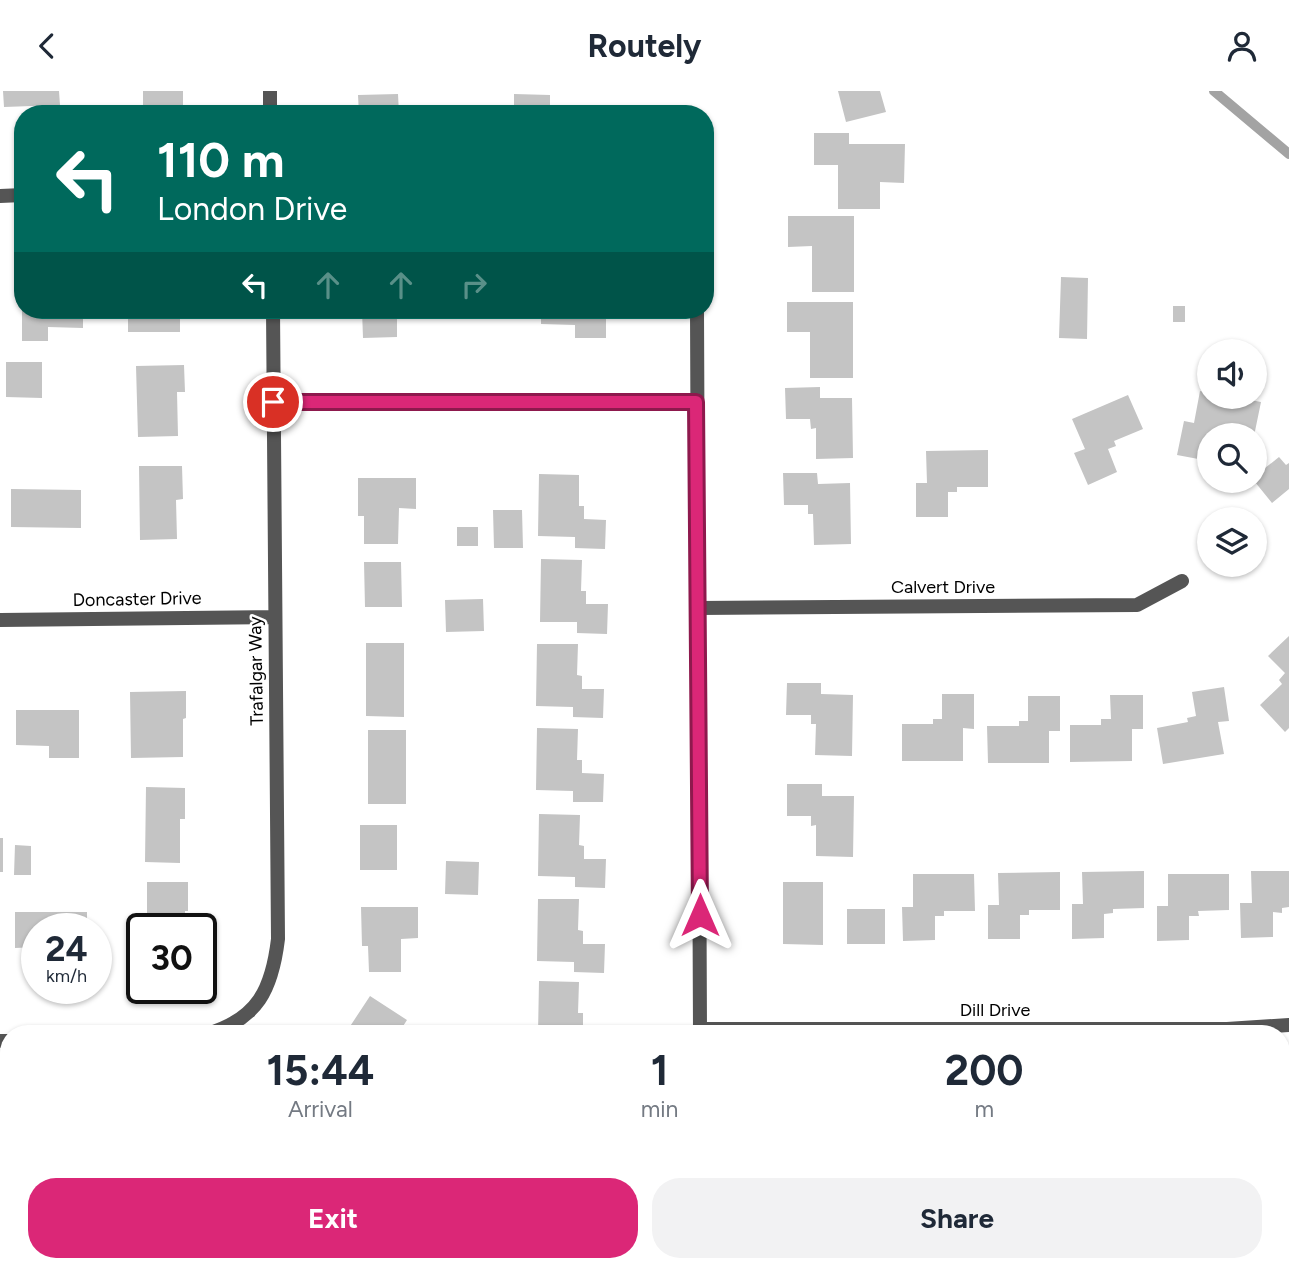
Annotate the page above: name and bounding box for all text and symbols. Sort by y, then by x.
icon: back [28,27,66,65]
text: Routely [587,27,702,65]
icon: person [1223,27,1261,65]
text: 110 m [157,130,285,189]
icon: left [42,133,133,224]
text: London Drive [157,190,347,228]
icon: left [236,266,274,304]
icon: ahead [309,266,347,304]
icon: ahead [382,266,420,304]
icon: right [455,266,493,304]
map controls [1197,339,1267,577]
button: sound [1197,339,1267,409]
pin [243,372,303,432]
icon: arrive [254,383,292,421]
button: search [1197,423,1267,493]
button: layers [1197,507,1267,577]
street label: Calvert Drive [891,576,995,598]
street label: Doncaster Drive [72,587,202,611]
street label: Trafalgar Way [244,616,268,726]
position arrow [663,878,737,952]
speed limit sign: 30 [126,913,217,1004]
text: 24 [45,928,88,970]
text: km/h [46,965,87,987]
street label: Dill Drive [960,999,1030,1021]
text: 15:44 [266,1045,374,1096]
text: 1 [651,1045,668,1096]
text: 200 [945,1045,1024,1096]
text: Arrival [288,1095,353,1123]
text: min [641,1095,678,1123]
text: m [974,1095,994,1123]
button: Exit [28,1178,638,1258]
button: Share [652,1178,1262,1258]

